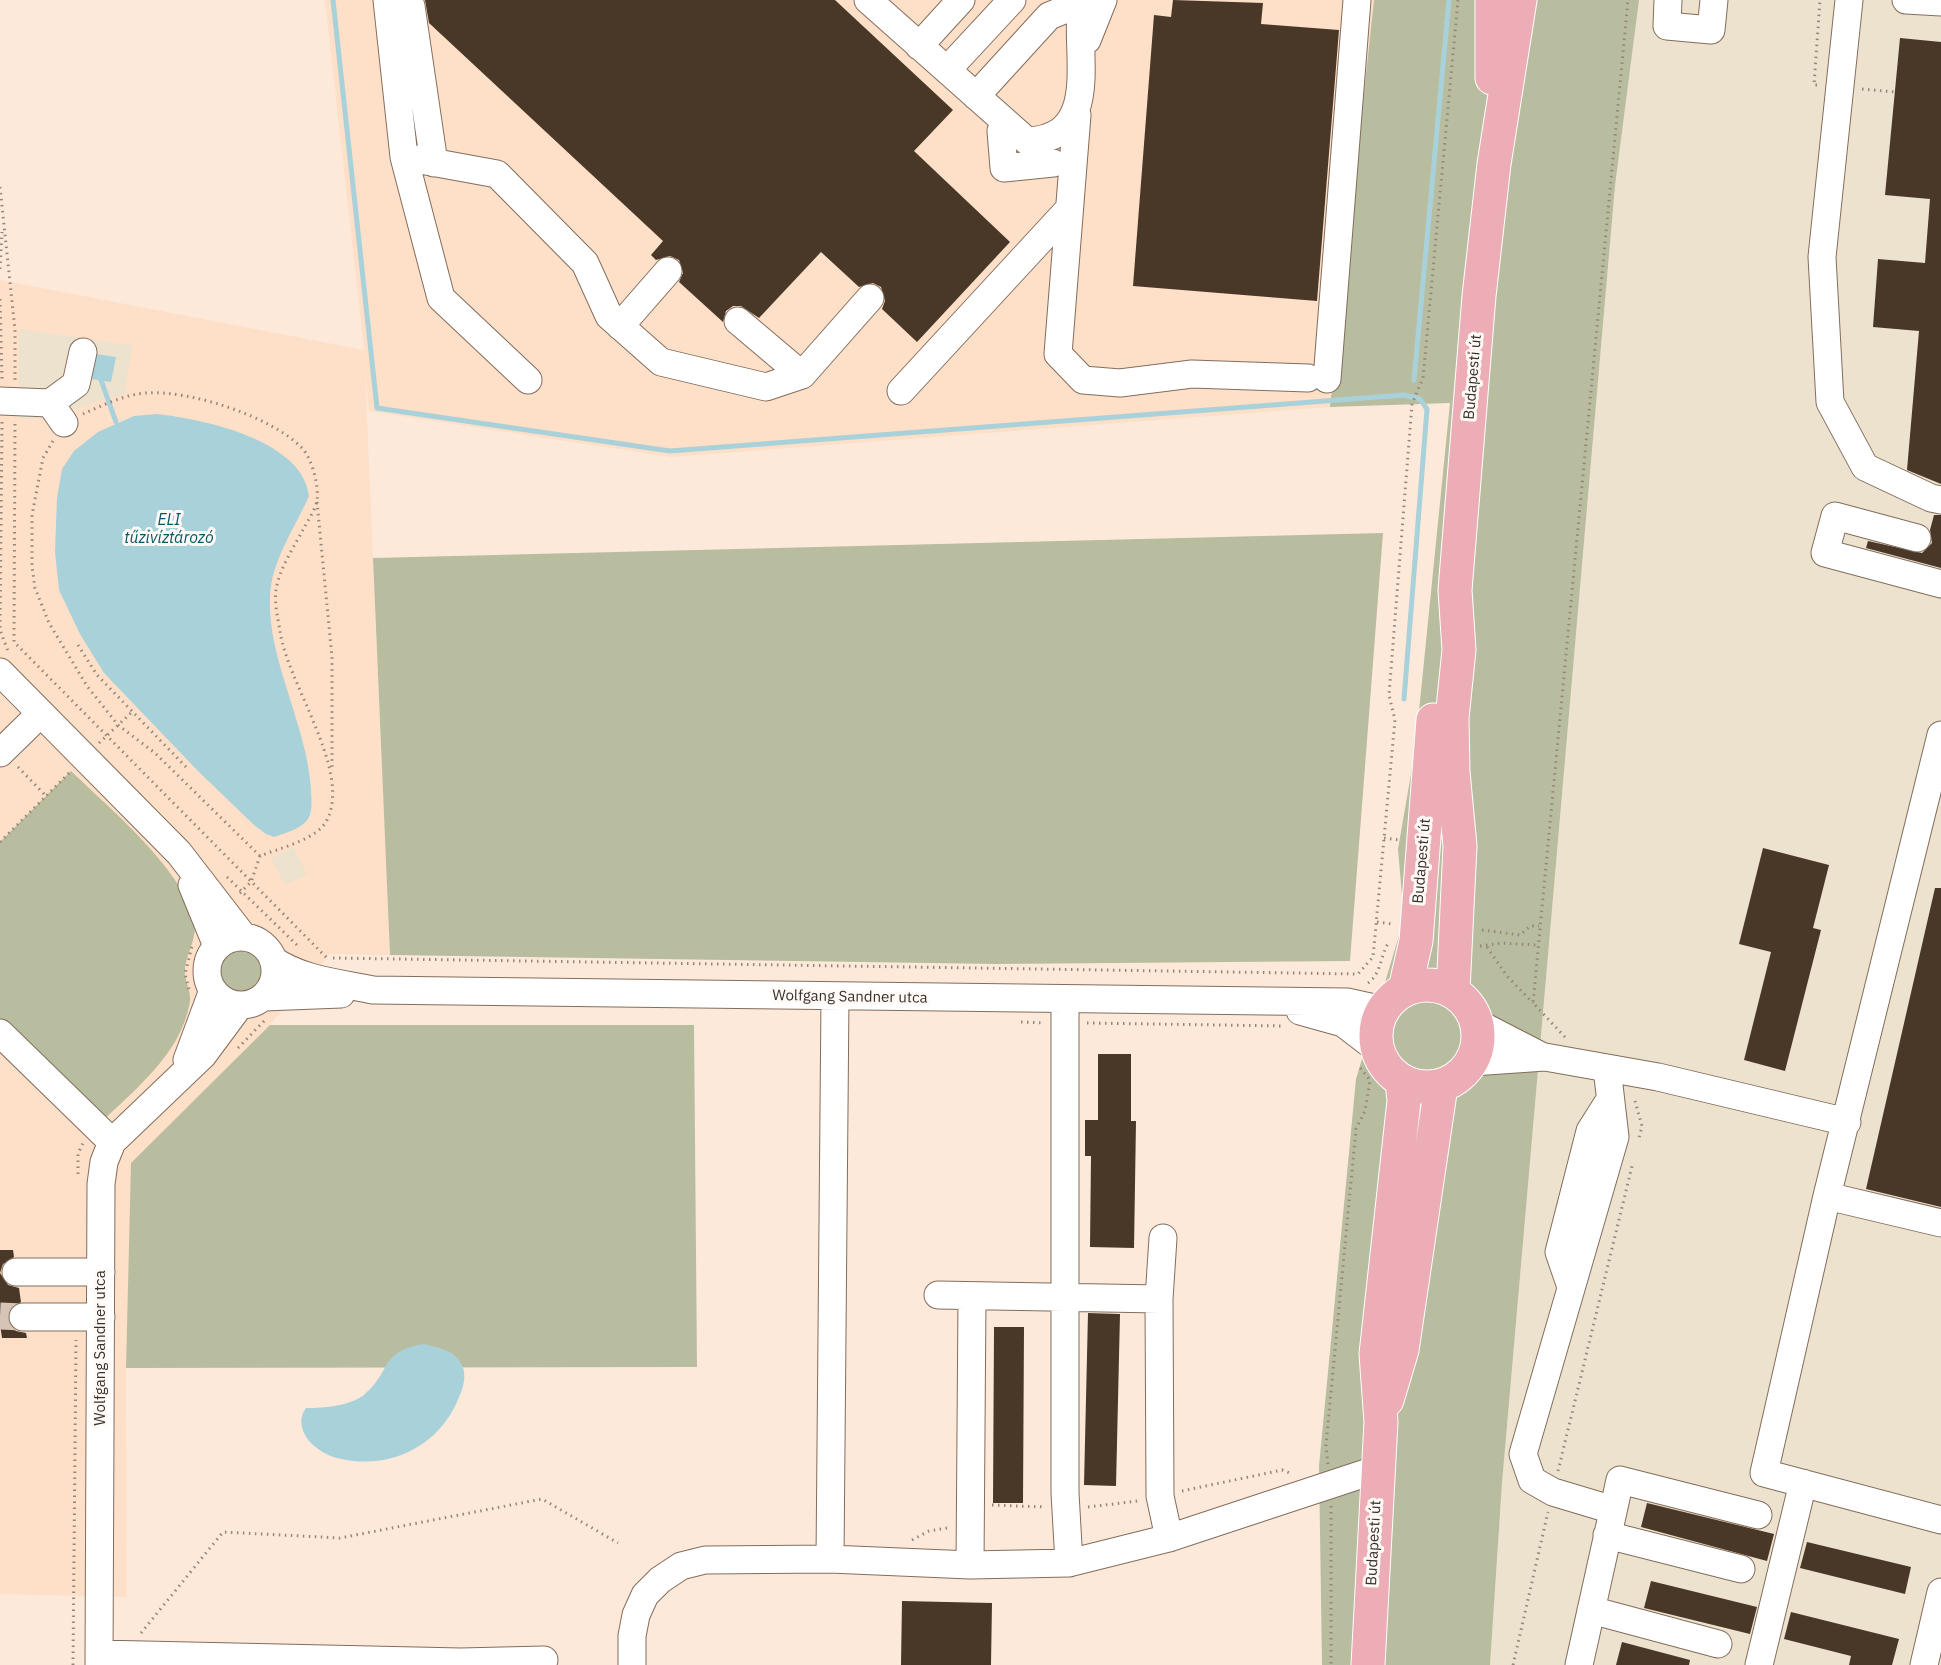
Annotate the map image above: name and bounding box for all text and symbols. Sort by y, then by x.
street label: Budapesti út [1460,334,1486,420]
water label: ELI tűzivíztározó [124,510,214,548]
street label: Budapesti út [1409,818,1435,904]
street label: Wolfgang Sandner utca [772,987,928,1007]
street label: Wolfgang Sandner utca [92,1270,110,1426]
street label: Budapesti út [1363,1500,1385,1586]

